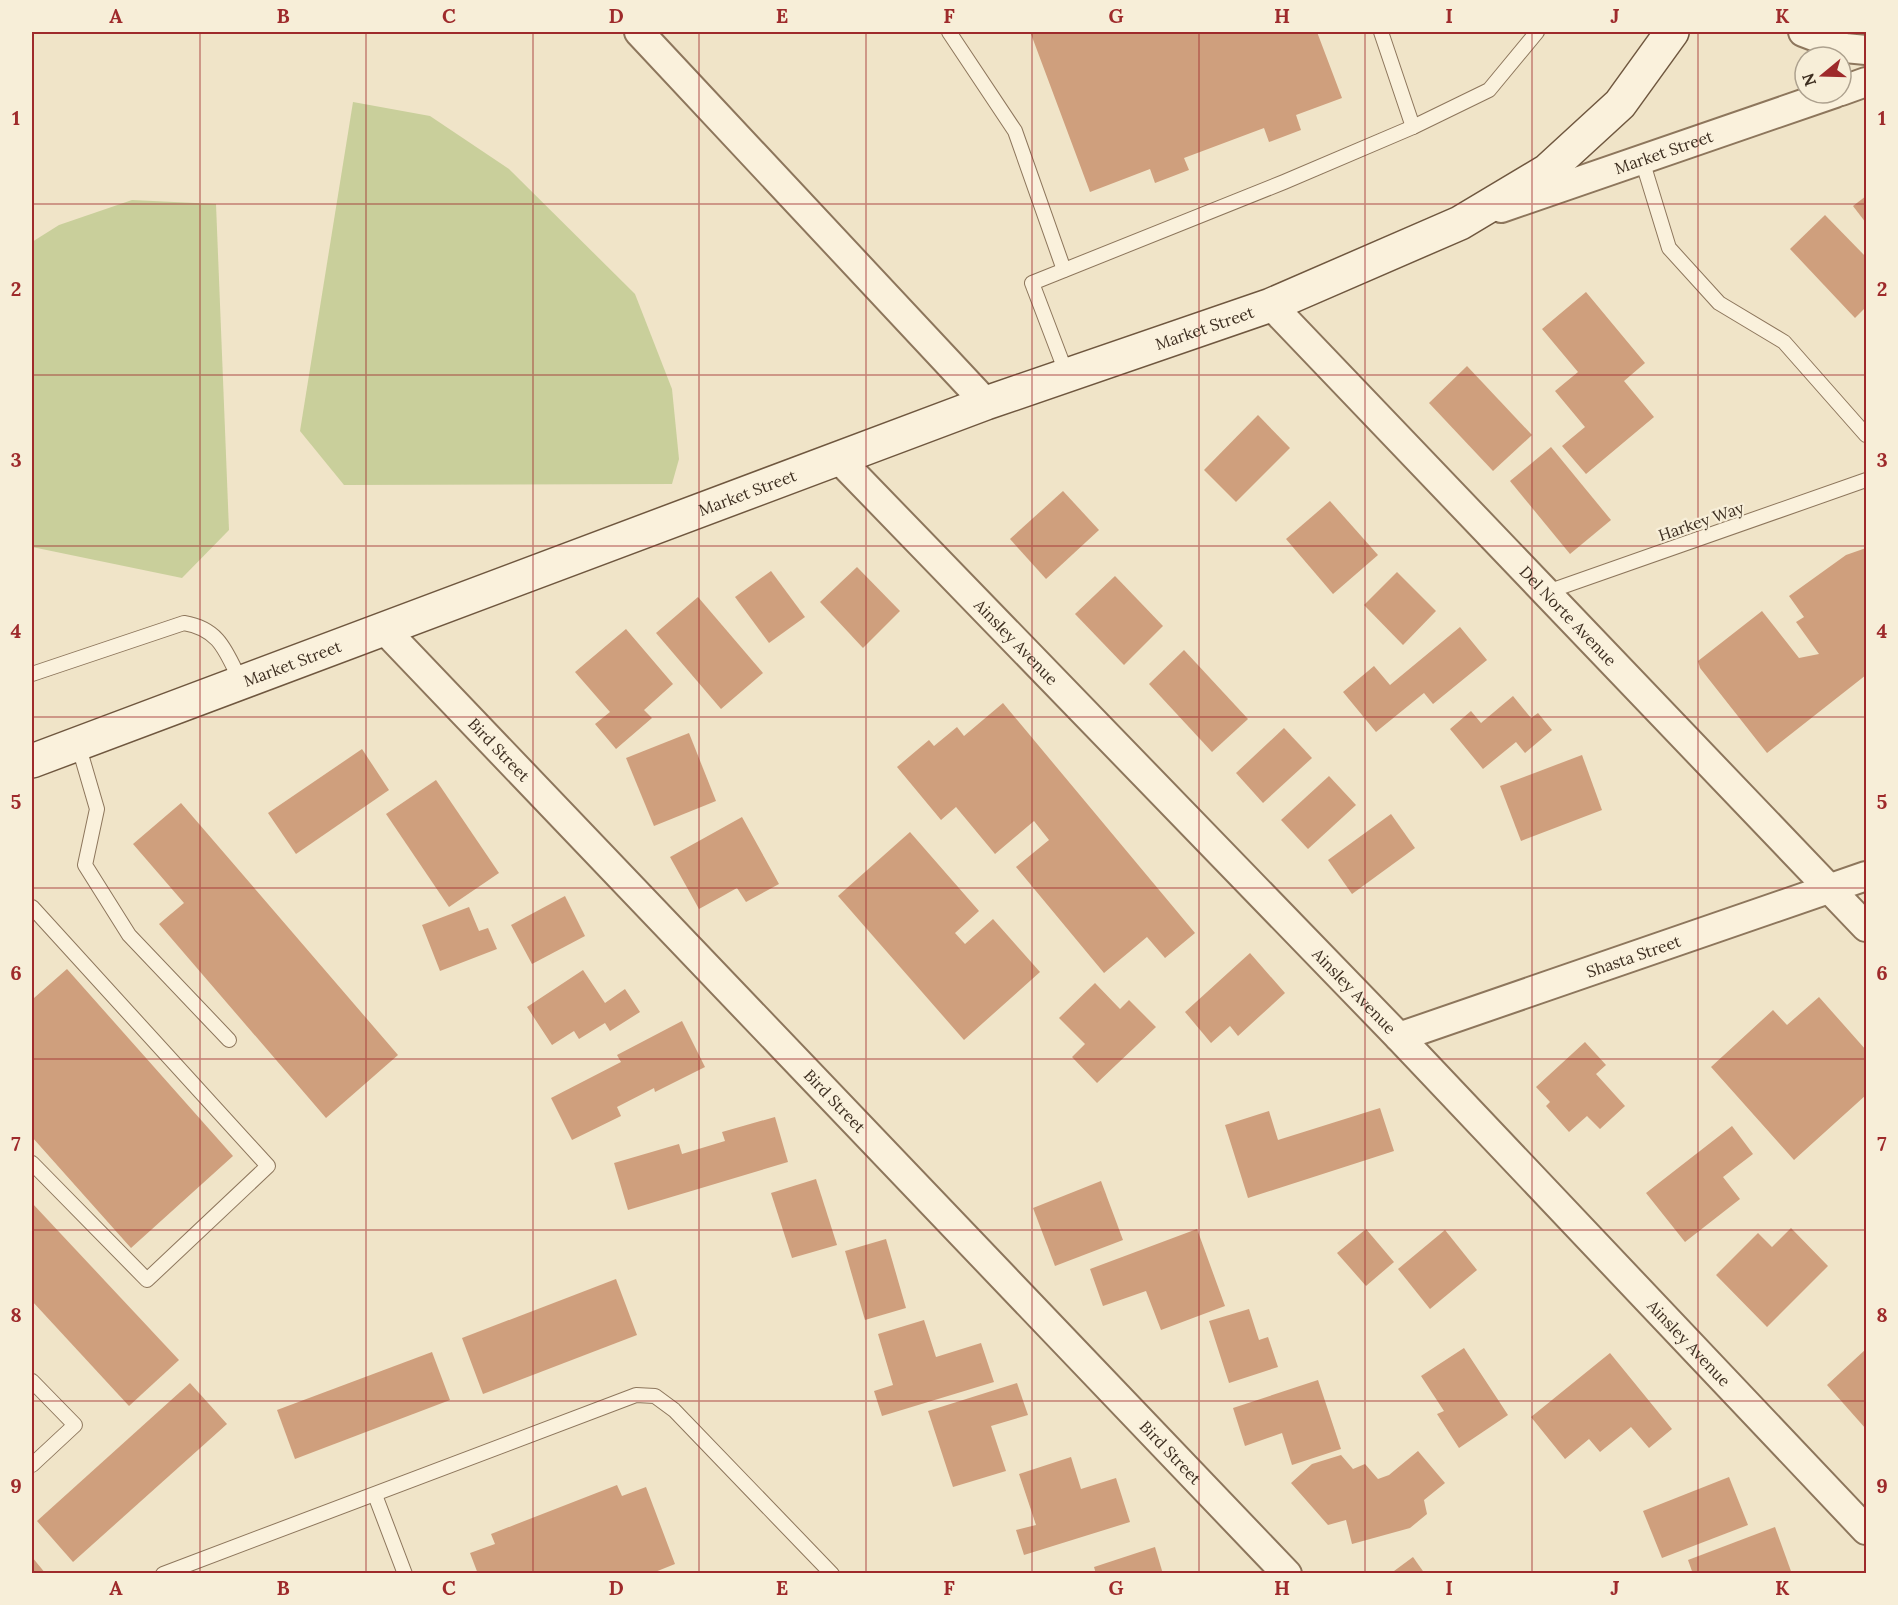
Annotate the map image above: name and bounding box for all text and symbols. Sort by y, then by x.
text: A [109,3,123,28]
text: B [276,3,290,28]
text: C [442,3,456,28]
text: D [608,3,624,28]
text: E [776,3,788,28]
text: F [943,3,955,28]
text: G [1108,3,1124,28]
text: H [1274,3,1290,28]
text: I [1445,3,1453,28]
text: J [1610,3,1620,28]
text: K [1775,3,1790,28]
north arrow [1793,45,1853,105]
text: N [1797,71,1820,89]
text: 1 [12,105,20,130]
text: 1 [1878,105,1886,130]
street label: Market Street [1612,126,1716,178]
text: 2 [11,276,21,301]
text: 2 [1877,276,1887,301]
street label: Market Street [1153,301,1257,354]
text: 3 [10,447,22,472]
text: 3 [1876,447,1888,472]
street label: Market Street [696,465,800,520]
street label: Harkey Way [1656,497,1747,545]
street label: Del Norte Avenue [1516,561,1621,670]
street label: Ainsley Avenue [969,594,1062,689]
text: 4 [11,618,22,643]
text: 4 [1877,618,1888,643]
street label: Market Street [241,636,345,691]
street label: Bird Street [464,714,535,786]
text: 5 [11,789,22,814]
text: 5 [1877,789,1888,814]
street label: Shasta Street [1584,930,1684,982]
street label: Ainsley Avenue [1308,943,1401,1038]
text: 6 [10,960,22,985]
text: 6 [1876,960,1888,985]
street label: Bird Street [800,1065,870,1137]
text: 7 [11,1131,21,1156]
text: 7 [1877,1131,1887,1156]
street label: Ainsley Avenue [1643,1295,1735,1391]
text: 8 [10,1302,22,1327]
text: 8 [1876,1302,1888,1327]
street label: Bird Street [1136,1416,1206,1489]
text: 9 [10,1473,22,1498]
text: 9 [1876,1473,1888,1498]
text: A [109,1575,123,1600]
text: B [276,1575,290,1600]
text: C [442,1575,456,1600]
text: D [608,1575,624,1600]
text: E [776,1575,788,1600]
text: F [943,1575,955,1600]
text: G [1108,1575,1124,1600]
text: H [1274,1575,1290,1600]
text: I [1445,1575,1453,1600]
text: J [1610,1575,1620,1600]
text: K [1775,1575,1790,1600]

